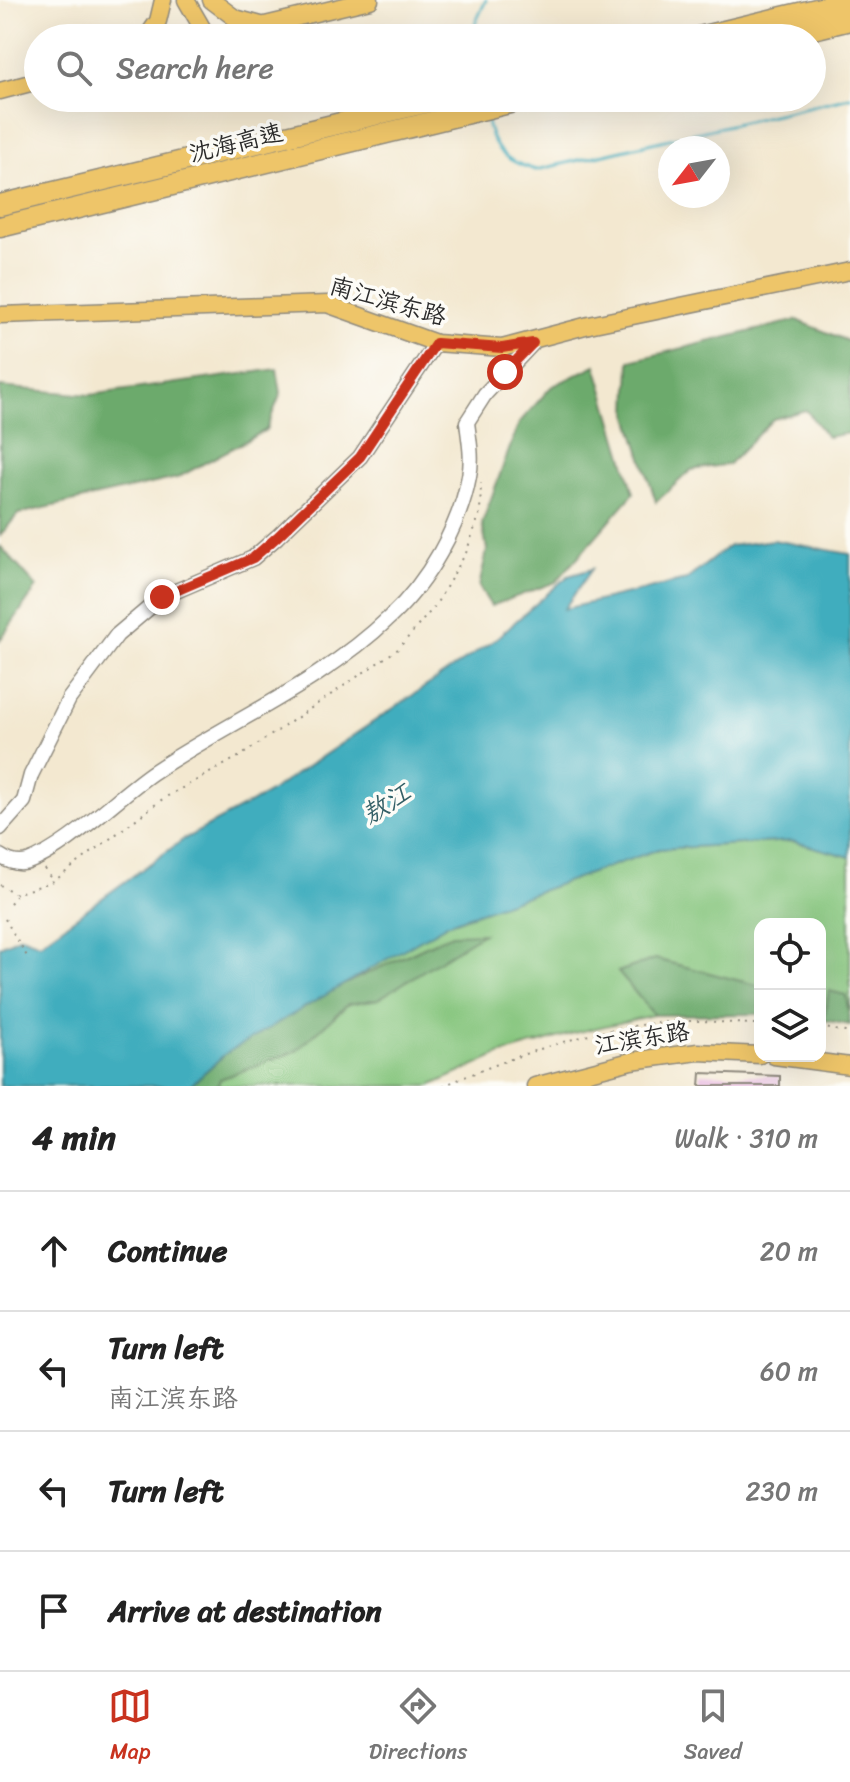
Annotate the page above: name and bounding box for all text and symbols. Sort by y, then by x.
search box [24,24,826,112]
text: Search here [116,41,274,95]
icon: search [52,46,96,90]
street label: 沈海高速 [184,111,288,175]
north arrow [658,136,730,208]
street label: 南江滨东路 [325,264,451,338]
route start [487,354,523,390]
route end [144,579,180,615]
water label: 敖江 [352,769,421,836]
map controls [754,918,826,1062]
button: locate [754,918,826,990]
button: layers [754,990,826,1062]
street label: 江滨东路 [591,1010,693,1066]
text: 4 min [32,1108,116,1168]
text: Walk · 310 m [675,1115,818,1161]
text: Continue [108,1224,227,1278]
text: 20 m [760,1228,818,1274]
icon: ahead [32,1229,76,1273]
text: Turn left [108,1321,224,1375]
text: 60 m [760,1348,818,1394]
icon: left [32,1349,76,1393]
text: 南江滨东路 [108,1375,238,1421]
text: Turn left [108,1464,224,1518]
text: 230 m [746,1468,818,1514]
icon: left [32,1469,76,1513]
text: Arrive at destination [108,1584,382,1638]
icon: arrive [32,1589,76,1633]
tab: Map [108,1684,152,1771]
tab: Directions [369,1684,467,1771]
tab: Saved [684,1684,742,1771]

